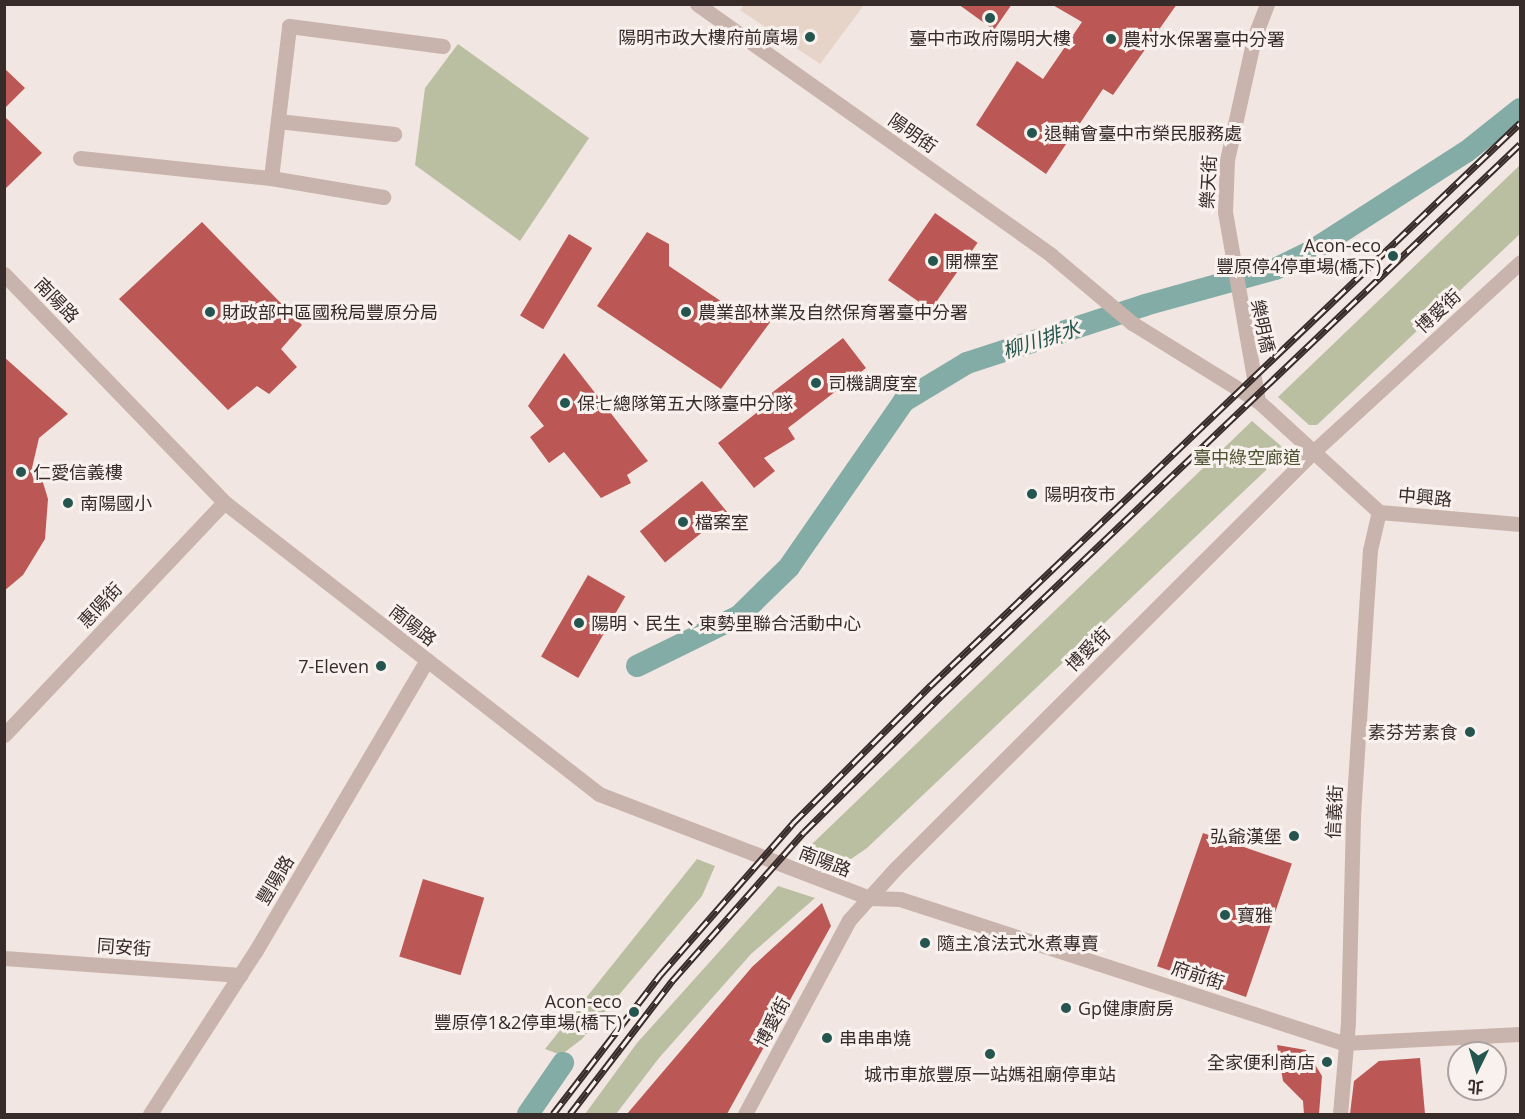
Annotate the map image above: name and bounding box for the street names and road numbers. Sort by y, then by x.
street label: 陽明街 [885,109,941,157]
street label: 樂天街 [1196,154,1220,210]
street label: 南陽路 [30,273,84,327]
street label: 博愛街 [1411,285,1465,337]
street label: 樂明橋 [1247,297,1279,355]
street label: 中興路 [1397,484,1453,510]
street label: 惠陽街 [74,578,126,632]
street label: 南陽路 [385,600,441,650]
street label: 博愛街 [1061,622,1115,676]
street label: 信義街 [1322,784,1346,840]
street label: 南陽路 [796,841,854,881]
street label: 豐陽路 [252,851,298,909]
street label: 同安街 [96,934,152,960]
street label: 府前街 [1169,956,1227,994]
street label: 博愛街 [750,993,794,1051]

